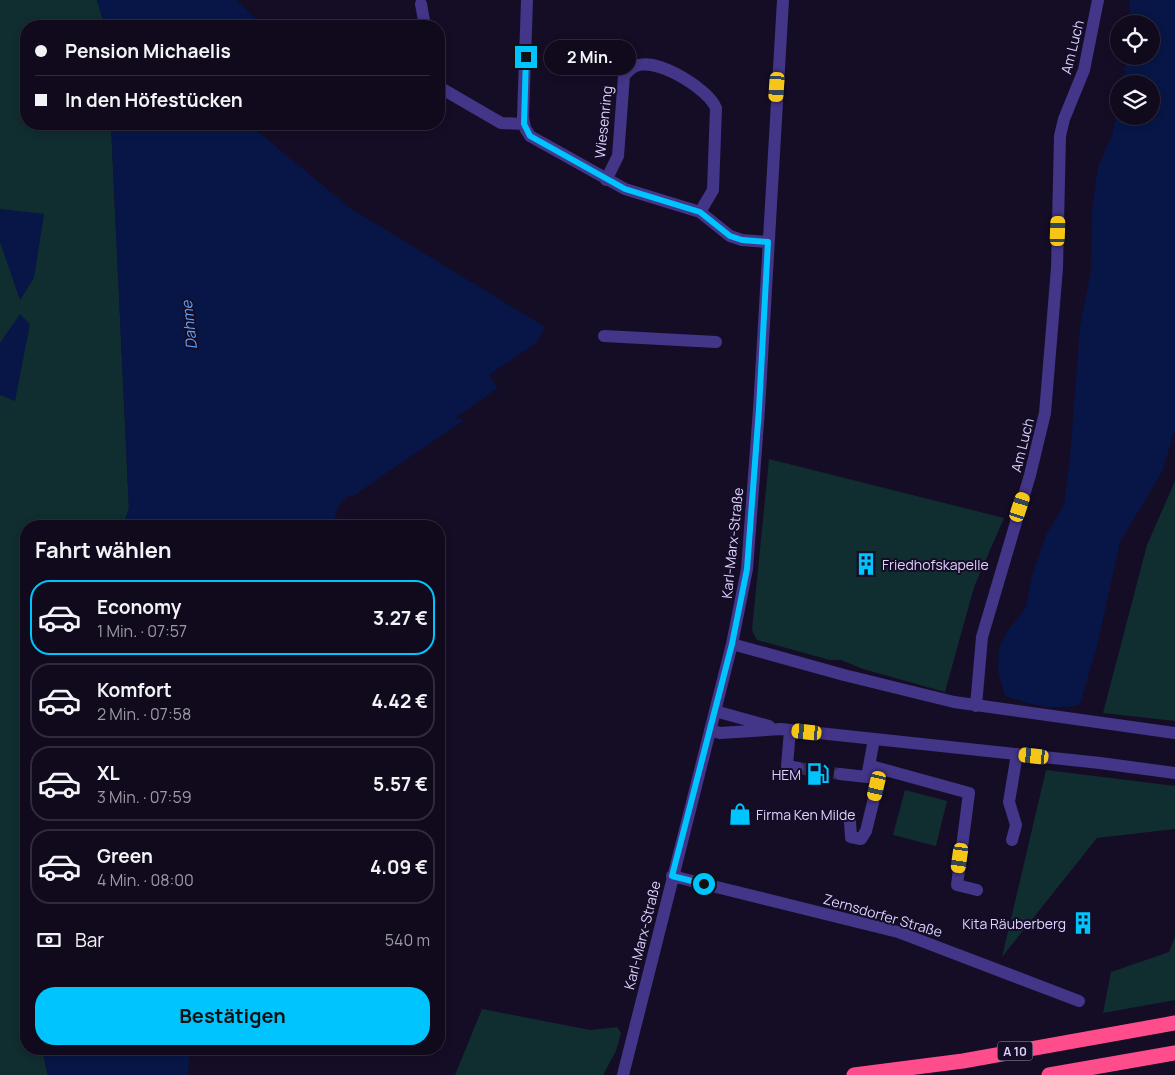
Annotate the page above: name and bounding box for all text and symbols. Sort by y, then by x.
map controls [1110,15,1160,125]
button: locate [1110,15,1160,65]
street label: Am Luch [1056,18,1088,76]
text: Pension Michaelis [65,38,231,64]
callout: 2 Min. [544,40,636,74]
route end [515,46,537,68]
text: 2 Min. [567,46,613,68]
car [768,72,785,102]
button: layers [1110,75,1160,125]
street label: Wiesenring [590,85,616,159]
text: In den Höfestücken [65,87,243,113]
car [1049,216,1066,246]
water label: Dahme [176,298,202,350]
street label: Am Luch [1006,416,1038,474]
street label: Karl-Marx-Straße [717,487,747,599]
car [1008,490,1031,524]
text: Fahrt wählen [35,535,172,565]
building icon: Friedhofskapelle [853,551,879,577]
place label: Friedhofskapelle [882,555,989,574]
text: Economy [97,594,181,620]
icon: car [37,595,82,640]
text: 3.27 € [373,605,428,631]
text: 1 Min. · 07:57 [97,620,187,642]
text: Komfort [97,677,172,703]
icon: car [37,678,82,723]
text: 4.42 € [371,688,428,714]
text: 2 Min. · 07:58 [97,703,191,725]
car [791,723,822,741]
car [1018,747,1049,765]
text: XL [97,760,120,786]
icon: car [37,761,82,806]
fuel station icon: HEM [805,761,831,787]
place label: HEM [772,765,801,784]
car [866,770,887,802]
text: 5.57 € [373,771,428,797]
text: 3 Min. · 07:59 [97,786,192,808]
shop icon: Firma Ken Milde [727,801,753,827]
place label: Firma Ken Milde [756,805,855,824]
car [950,842,969,874]
text: Green [97,843,153,869]
icon: car [37,844,82,889]
text: 4.09 € [370,854,428,880]
text: 4 Min. · 08:00 [97,869,194,891]
route start [693,873,715,895]
street label: Karl-Marx-Straße [619,879,665,991]
street label: Zernsdorfer Straße [821,889,945,941]
building icon: Kita Räuberberg [1070,910,1096,936]
place label: Kita Räuberberg [962,914,1066,933]
icon: cash [35,926,63,954]
text: Bar [75,927,104,953]
text: 540 m [385,929,430,951]
button: Bestätigen [35,987,430,1045]
road number: A 10 [998,1042,1032,1060]

